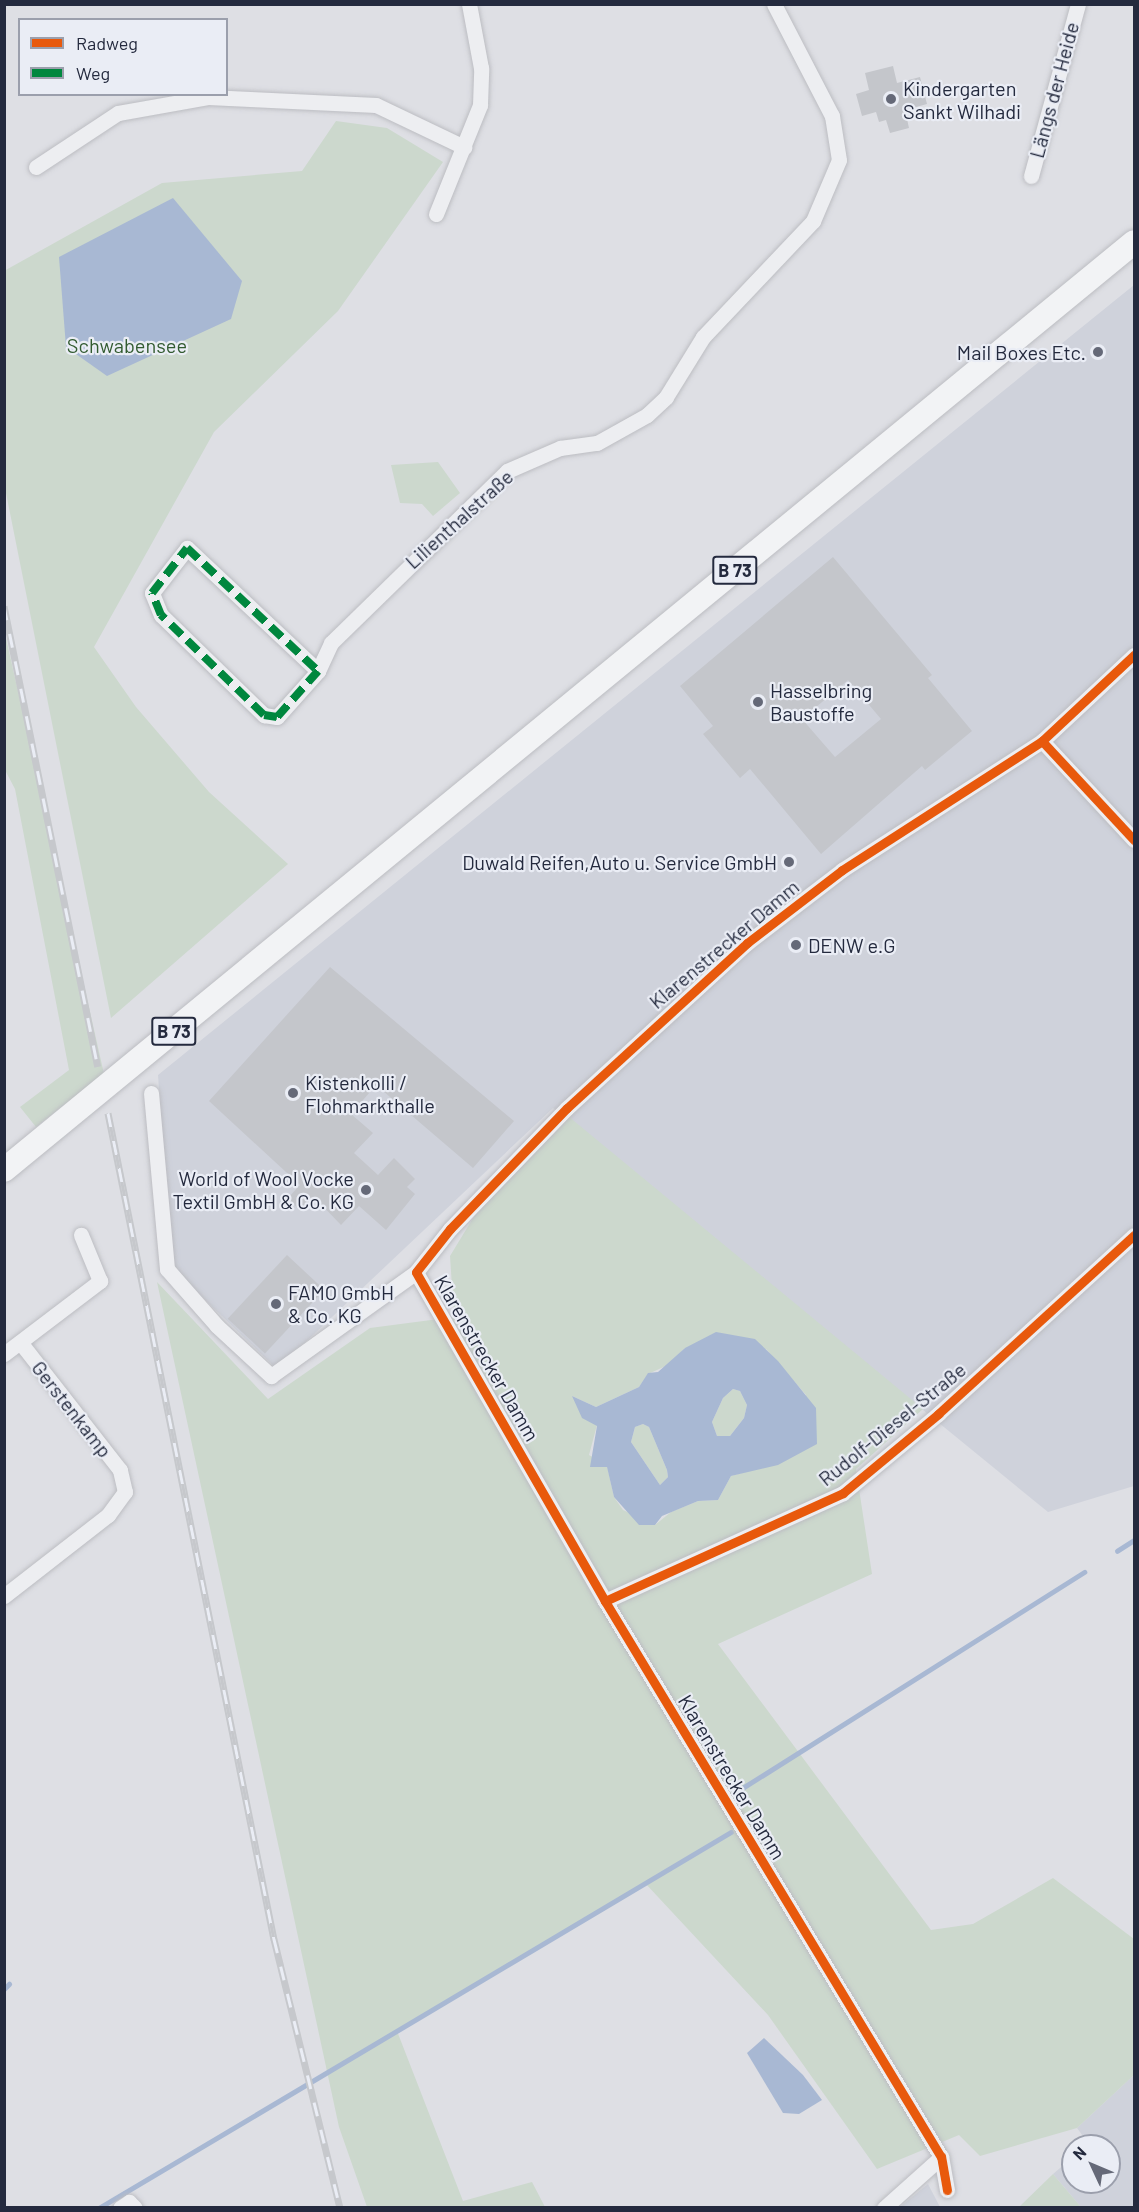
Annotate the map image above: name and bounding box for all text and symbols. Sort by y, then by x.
legend [18,18,228,96]
street label: Längs der Heide [1024,19,1084,161]
text: Radweg [76,32,138,54]
text: Weg [76,62,110,84]
place label: Kindergarten Sankt Wilhadi [903,76,1021,123]
marker: Kindergarten Sankt Wilhadi [884,92,898,106]
park label: Schwabensee [67,333,187,357]
place label: Mail Boxes Etc. [957,340,1086,364]
marker: Mail Boxes Etc. [1091,345,1105,359]
street label: Lilienthalstraße [400,464,518,574]
road number: B 73 [711,555,759,585]
place label: Hasselbring Baustoffe [770,678,872,725]
marker: Hasselbring Baustoffe [751,695,765,709]
place label: Duwald Reifen,Auto u. Service GmbH [462,850,777,874]
marker: Duwald Reifen,Auto u. Service GmbH [782,855,796,869]
street label: Klarenstrecker Damm [644,874,804,1014]
place label: DENW e.G [808,933,896,957]
marker: DENW e.G [789,938,803,952]
road number: B 73 [150,1016,198,1046]
place label: Kistenkolli / Flohmarkthalle [305,1070,435,1117]
marker: Kistenkolli / Flohmarkthalle [286,1086,300,1100]
place label: World of Wool Vocke Textil GmbH & Co. KG [173,1166,354,1213]
marker: World of Wool Vocke Textil GmbH & Co. KG [359,1183,373,1197]
street label: Klarenstrecker Damm [430,1271,544,1445]
place label: FAMO GmbH & Co. KG [288,1280,394,1327]
marker: FAMO GmbH & Co. KG [269,1297,283,1311]
street label: Gerstenkamp [27,1356,117,1462]
street label: Rudolf-Diesel-Straße [814,1357,970,1491]
street label: Klarenstrecker Damm [673,1690,791,1864]
north arrow [1061,2134,1121,2194]
text: N [1069,2142,1090,2163]

